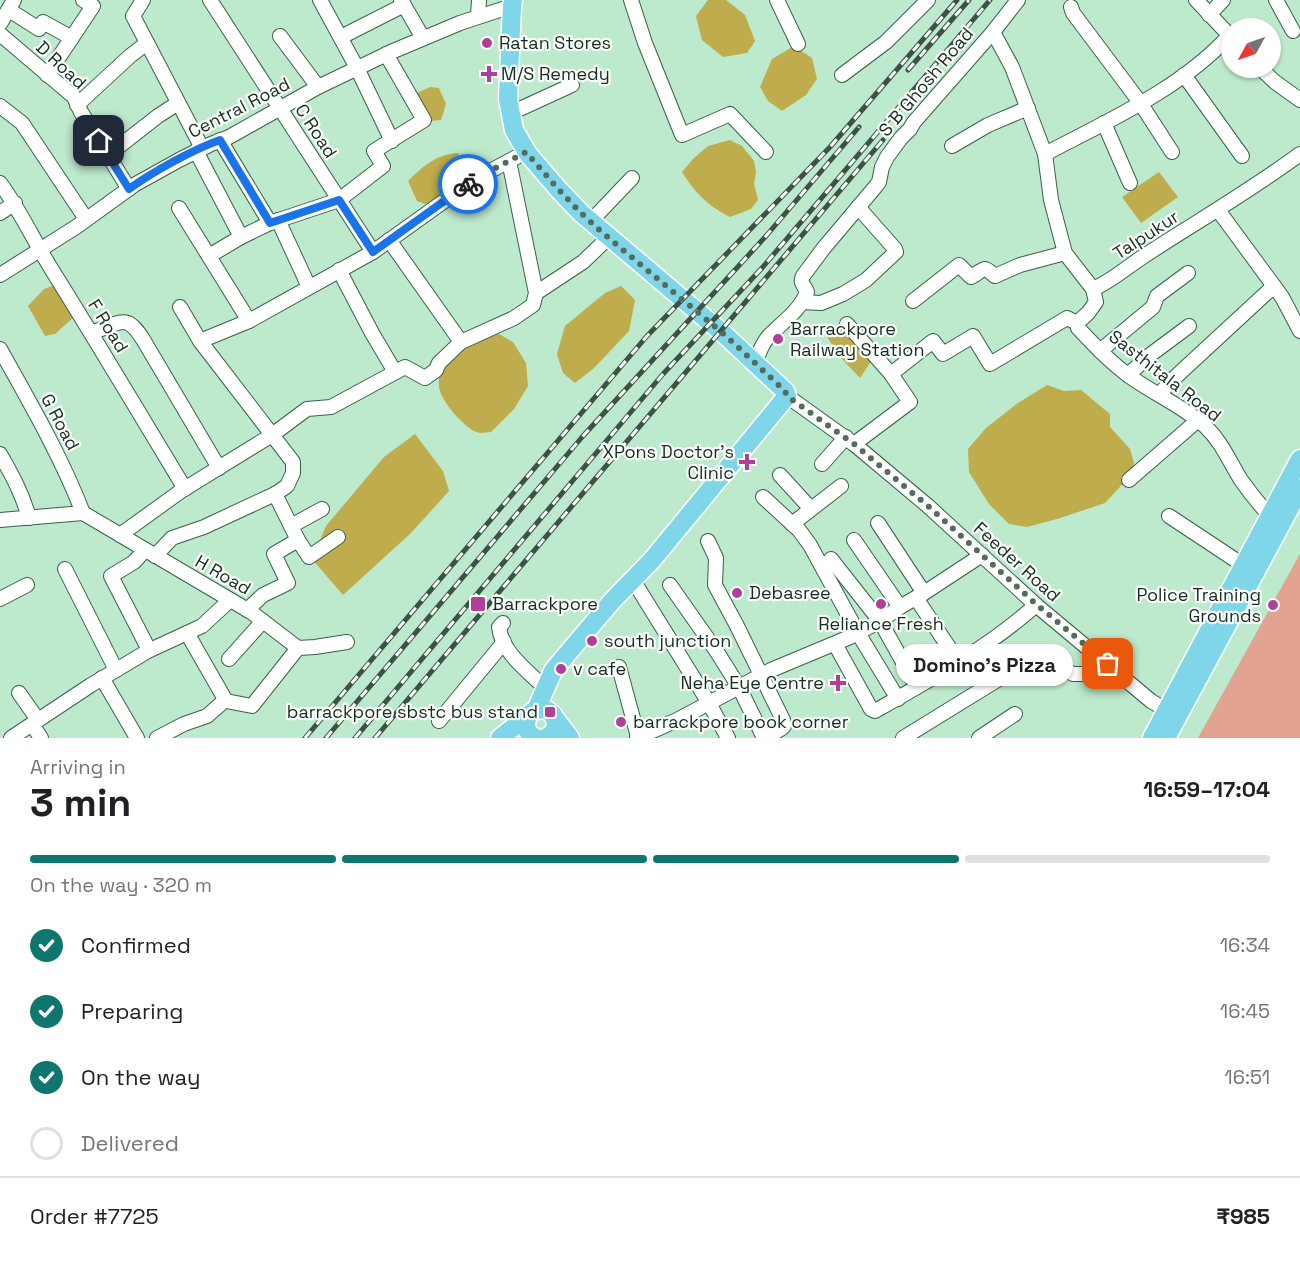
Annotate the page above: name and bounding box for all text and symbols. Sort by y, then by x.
north arrow [1221,18,1281,78]
map controls [1221,18,1281,78]
street label: S B Ghosh Road [873,22,978,141]
place label: Ratan Stores [499,31,611,54]
street label: D Road [31,36,91,94]
marker: Ratan Stores [480,36,494,50]
place label: M/S Remedy [501,62,610,85]
marker: M/S Remedy [482,67,496,81]
street label: Central Road [184,72,294,143]
street label: C Road [290,99,343,162]
pin [73,115,124,166]
icon: home [82,124,115,157]
courier [438,154,498,214]
icon: bike [452,168,485,201]
street label: Talpukur [1108,205,1183,264]
street label: F Road [83,295,134,357]
place label: Barrackpore Railway Station [790,317,924,361]
street label: Sasthitala Road [1104,325,1226,427]
marker: Barrackpore Railway Station [771,332,785,346]
street label: G Road [36,390,85,454]
place label: XPons Doctor's Clinic [602,440,734,484]
marker: XPons Doctor's Clinic [738,453,756,471]
street label: Feeder Road [969,517,1065,607]
street label: H Road [191,549,255,600]
place label: Debasree [749,581,831,604]
place label: Police Training Grounds [1136,583,1261,627]
marker: Debasree [730,586,744,600]
place label: Barrackpore [492,592,598,615]
marker: Barrackpore [469,595,487,613]
marker: Reliance Fresh [874,597,888,611]
marker: Police Training Grounds [1266,598,1280,612]
place label: Reliance Fresh [818,612,944,635]
place label: south junction [604,629,731,652]
marker: south junction [585,634,599,648]
pin [1082,638,1133,689]
callout: Domino's Pizza [895,643,1072,685]
icon: bag [1091,647,1124,680]
text: Domino's Pizza [913,652,1056,678]
place label: v cafe [573,657,626,680]
marker: v cafe [554,662,568,676]
place label: Neha Eye Centre [681,671,824,694]
marker: Neha Eye Centre [829,674,847,692]
place label: barrackpore sbstc bus stand [287,700,538,723]
marker: barrackpore sbstc bus stand [543,705,557,719]
place label: barrackpore book corner [633,710,849,733]
marker: barrackpore book corner [614,715,628,729]
text: Arriving in [30,754,126,780]
text: 16:59–17:04 [1143,775,1270,803]
text: 3 min [30,778,131,827]
text: On the way · 320 m [30,872,212,898]
icon: check [30,929,63,962]
text: Confirmed [81,931,191,959]
text: 16:34 [1220,932,1270,958]
icon: check [30,995,63,1028]
text: Preparing [81,997,183,1025]
text: 16:45 [1220,998,1270,1024]
icon: check [30,1061,63,1094]
text: On the way [81,1063,200,1091]
text: 16:51 [1224,1064,1270,1090]
text: Delivered [81,1129,179,1157]
text: Order #7725 [30,1202,159,1230]
text: ₹985 [1216,1202,1270,1230]

